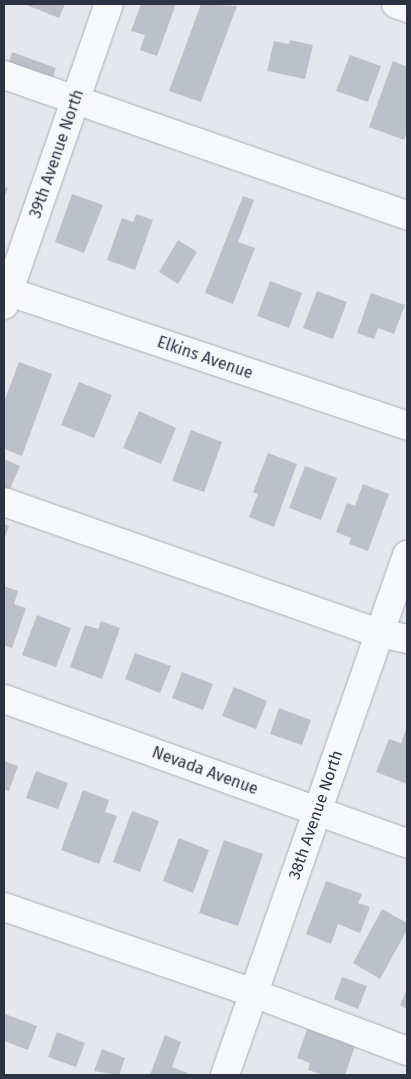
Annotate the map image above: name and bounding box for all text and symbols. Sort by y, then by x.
street label: 39th Avenue North [26,87,88,221]
street label: Elkins Avenue [155,333,255,383]
street label: Nevada Avenue [149,743,261,799]
street label: 38th Avenue North [285,748,347,882]

